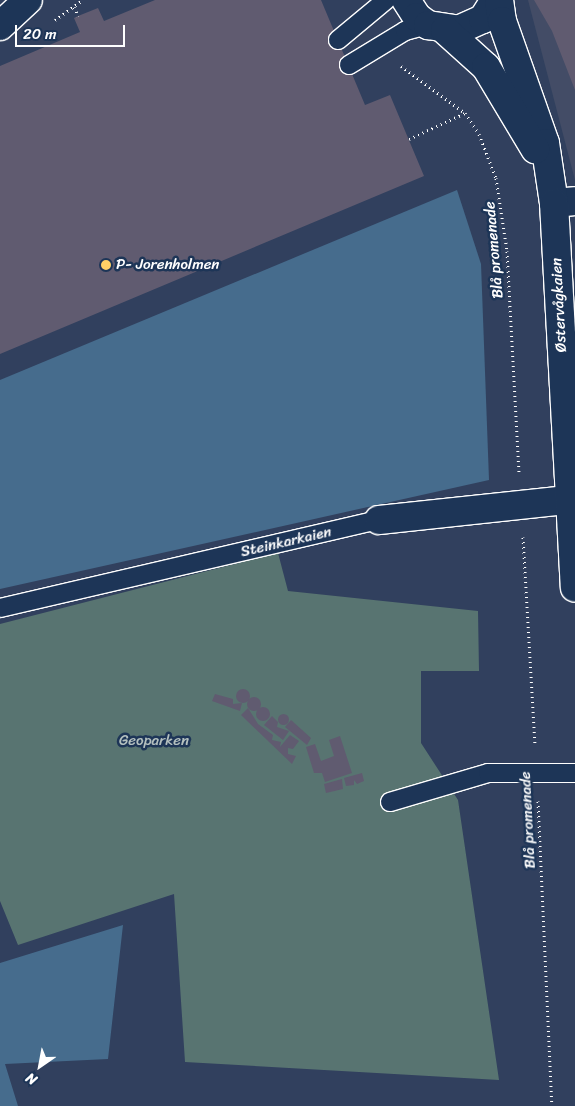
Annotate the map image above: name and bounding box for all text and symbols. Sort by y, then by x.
scale bar [18,15,128,47]
text: 20 m [23,21,57,47]
street label: Blå promenade [481,201,507,299]
place label: P- Jorenholmen [116,256,219,274]
street label: Østervågkaien [548,257,570,353]
marker: P- Jorenholmen [100,259,112,271]
street label: Steinkarkaien [239,523,333,561]
park label: Geoparken [119,732,189,750]
street label: Blå promenade [516,771,540,869]
north arrow [15,1041,65,1091]
text: N [21,1066,42,1092]

